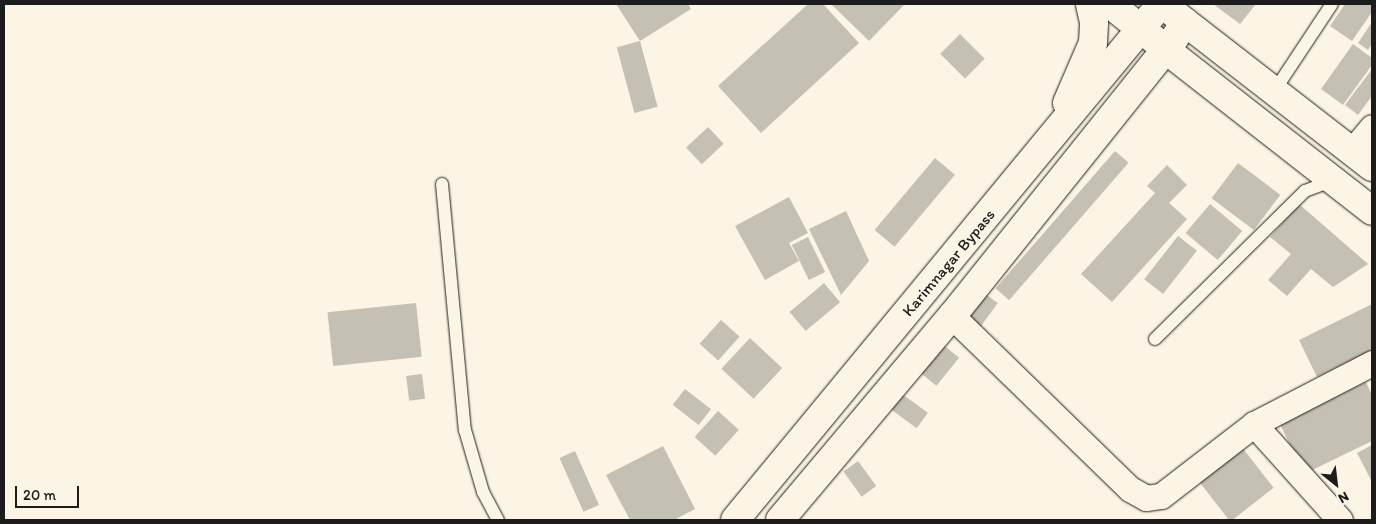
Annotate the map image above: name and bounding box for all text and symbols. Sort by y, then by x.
street label: Karimnagar Bypass [899,206,999,320]
north arrow [1311,459,1361,509]
scale bar [18,476,81,508]
text: 20 m [23,486,56,504]
text: N [1335,488,1352,507]

